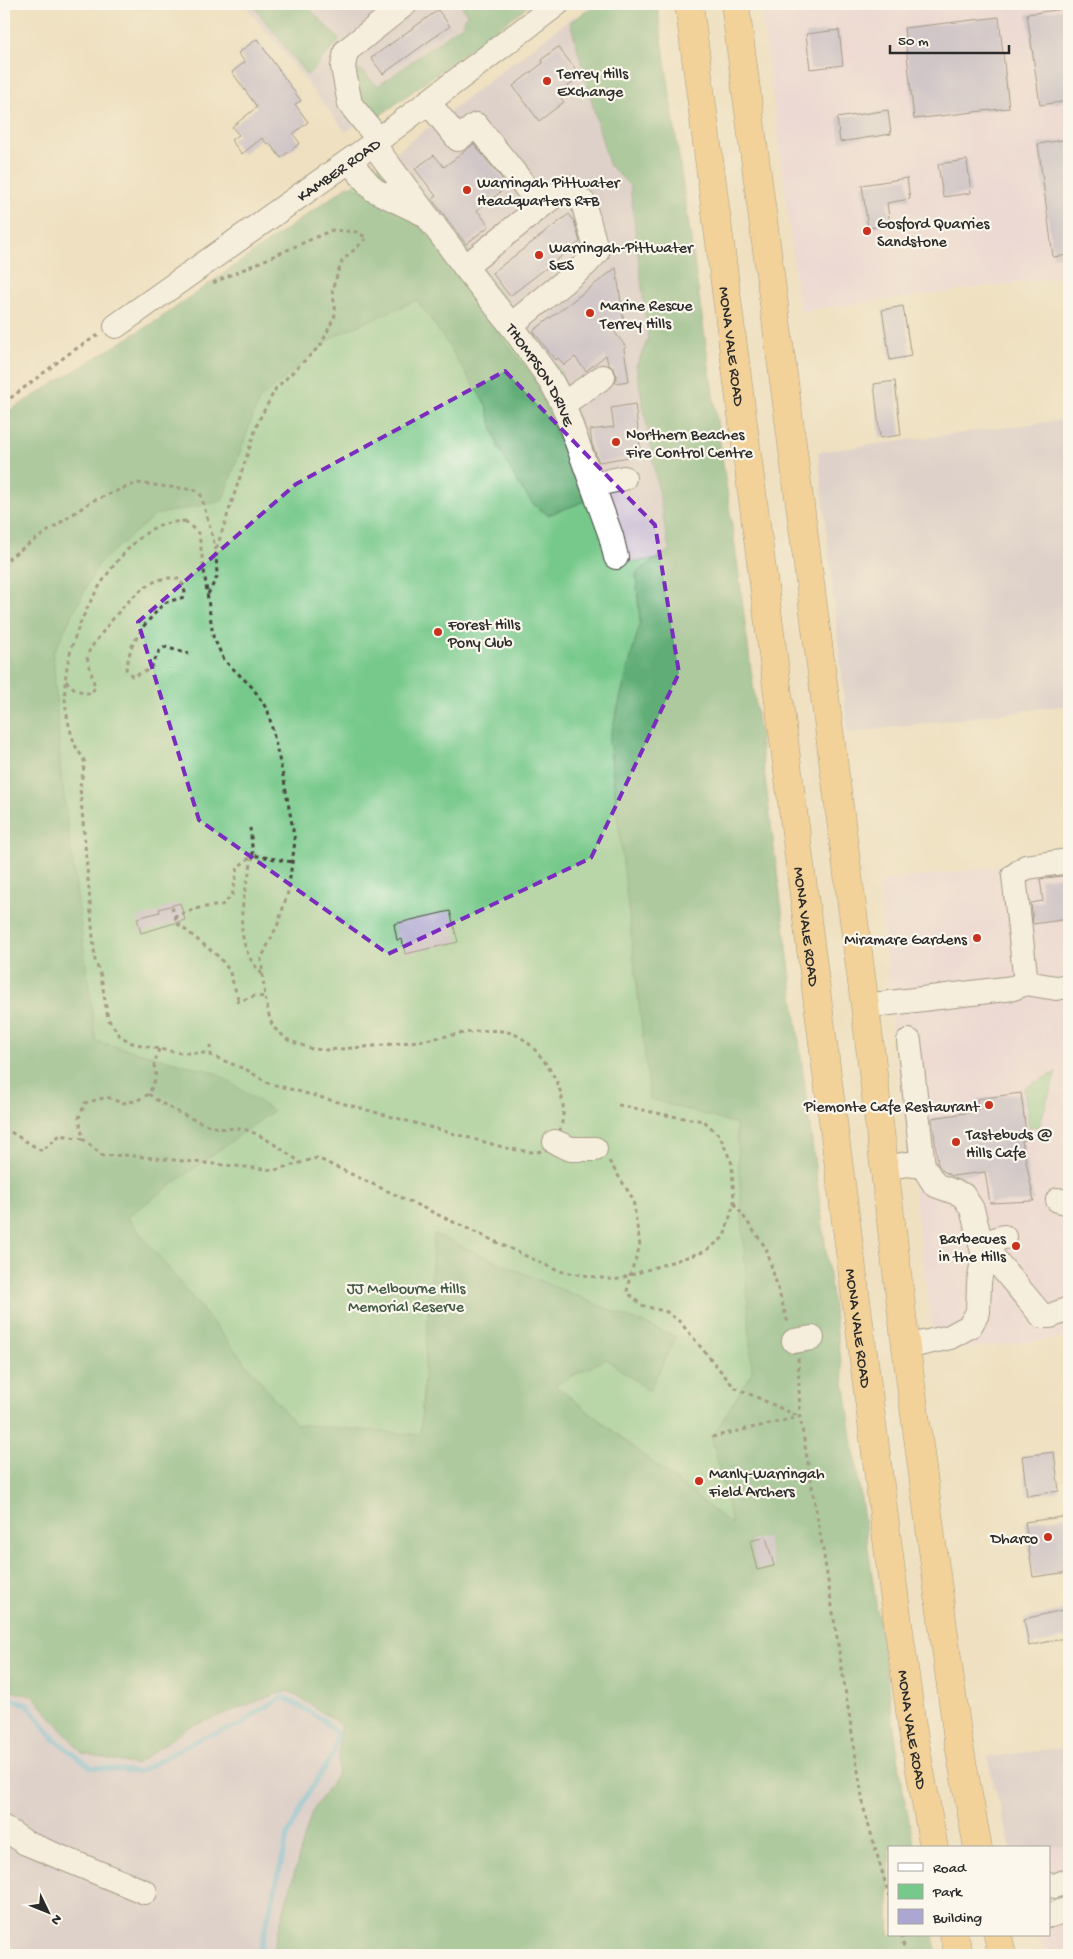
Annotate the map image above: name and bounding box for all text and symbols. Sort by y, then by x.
scale bar [890,22,1009,54]
text: 50 m [898,33,929,51]
place label: Terrey Hills Exchange [556,66,629,103]
marker: Terrey Hills Exchange [541,75,553,87]
street label: KAMBER ROAD [295,135,386,208]
place label: Warringah Pittwater Headquarters RFB [477,175,621,212]
marker: Warringah Pittwater Headquarters RFB [461,184,473,196]
place label: Gosford Quarries Sandstone [877,216,991,253]
marker: Gosford Quarries Sandstone [861,225,873,237]
place label: Warringah-Pittwater SES [549,240,694,277]
marker: Warringah-Pittwater SES [533,249,545,261]
street label: MONA VALE ROAD [713,286,747,408]
place label: Marine Rescue Terrey Hills [599,298,693,335]
marker: Marine Rescue Terrey Hills [584,307,596,319]
street label: THOMPSON DRIVE [500,320,577,431]
place label: Northern Beaches Fire Control Centre [625,427,753,464]
marker: Northern Beaches Fire Control Centre [610,436,622,448]
place label: Forest Hills Pony Club [447,617,521,654]
marker: Forest Hills Pony Club [432,626,444,638]
street label: MONA VALE ROAD [787,866,822,988]
place label: Miramare Gardens [844,932,968,951]
marker: Miramare Gardens [971,932,983,944]
place label: Piemonte Cafe Restaurant [803,1099,980,1118]
marker: Piemonte Cafe Restaurant [983,1099,995,1111]
place label: Tastebuds @ Hills Cafe [965,1127,1053,1164]
marker: Tastebuds @ Hills Cafe [950,1136,962,1148]
place label: Barbecues in the Hills [938,1231,1007,1268]
marker: Barbecues in the Hills [1010,1240,1022,1252]
street label: MONA VALE ROAD [839,1268,873,1390]
park label: JJ Melbourne Hills Memorial Reserve [347,1281,466,1318]
place label: Manly-Warringah Field Archers [708,1466,825,1503]
marker: Manly-Warringah Field Archers [693,1475,705,1487]
place label: Dharco [990,1531,1038,1550]
marker: Dharco [1042,1531,1054,1543]
street label: MONA VALE ROAD [892,1669,929,1792]
legend [888,1846,1050,1936]
text: Road [933,1860,967,1878]
text: Park [932,1884,963,1902]
north arrow [22,1886,72,1936]
text: N [46,1910,65,1928]
text: Building [932,1910,982,1928]

